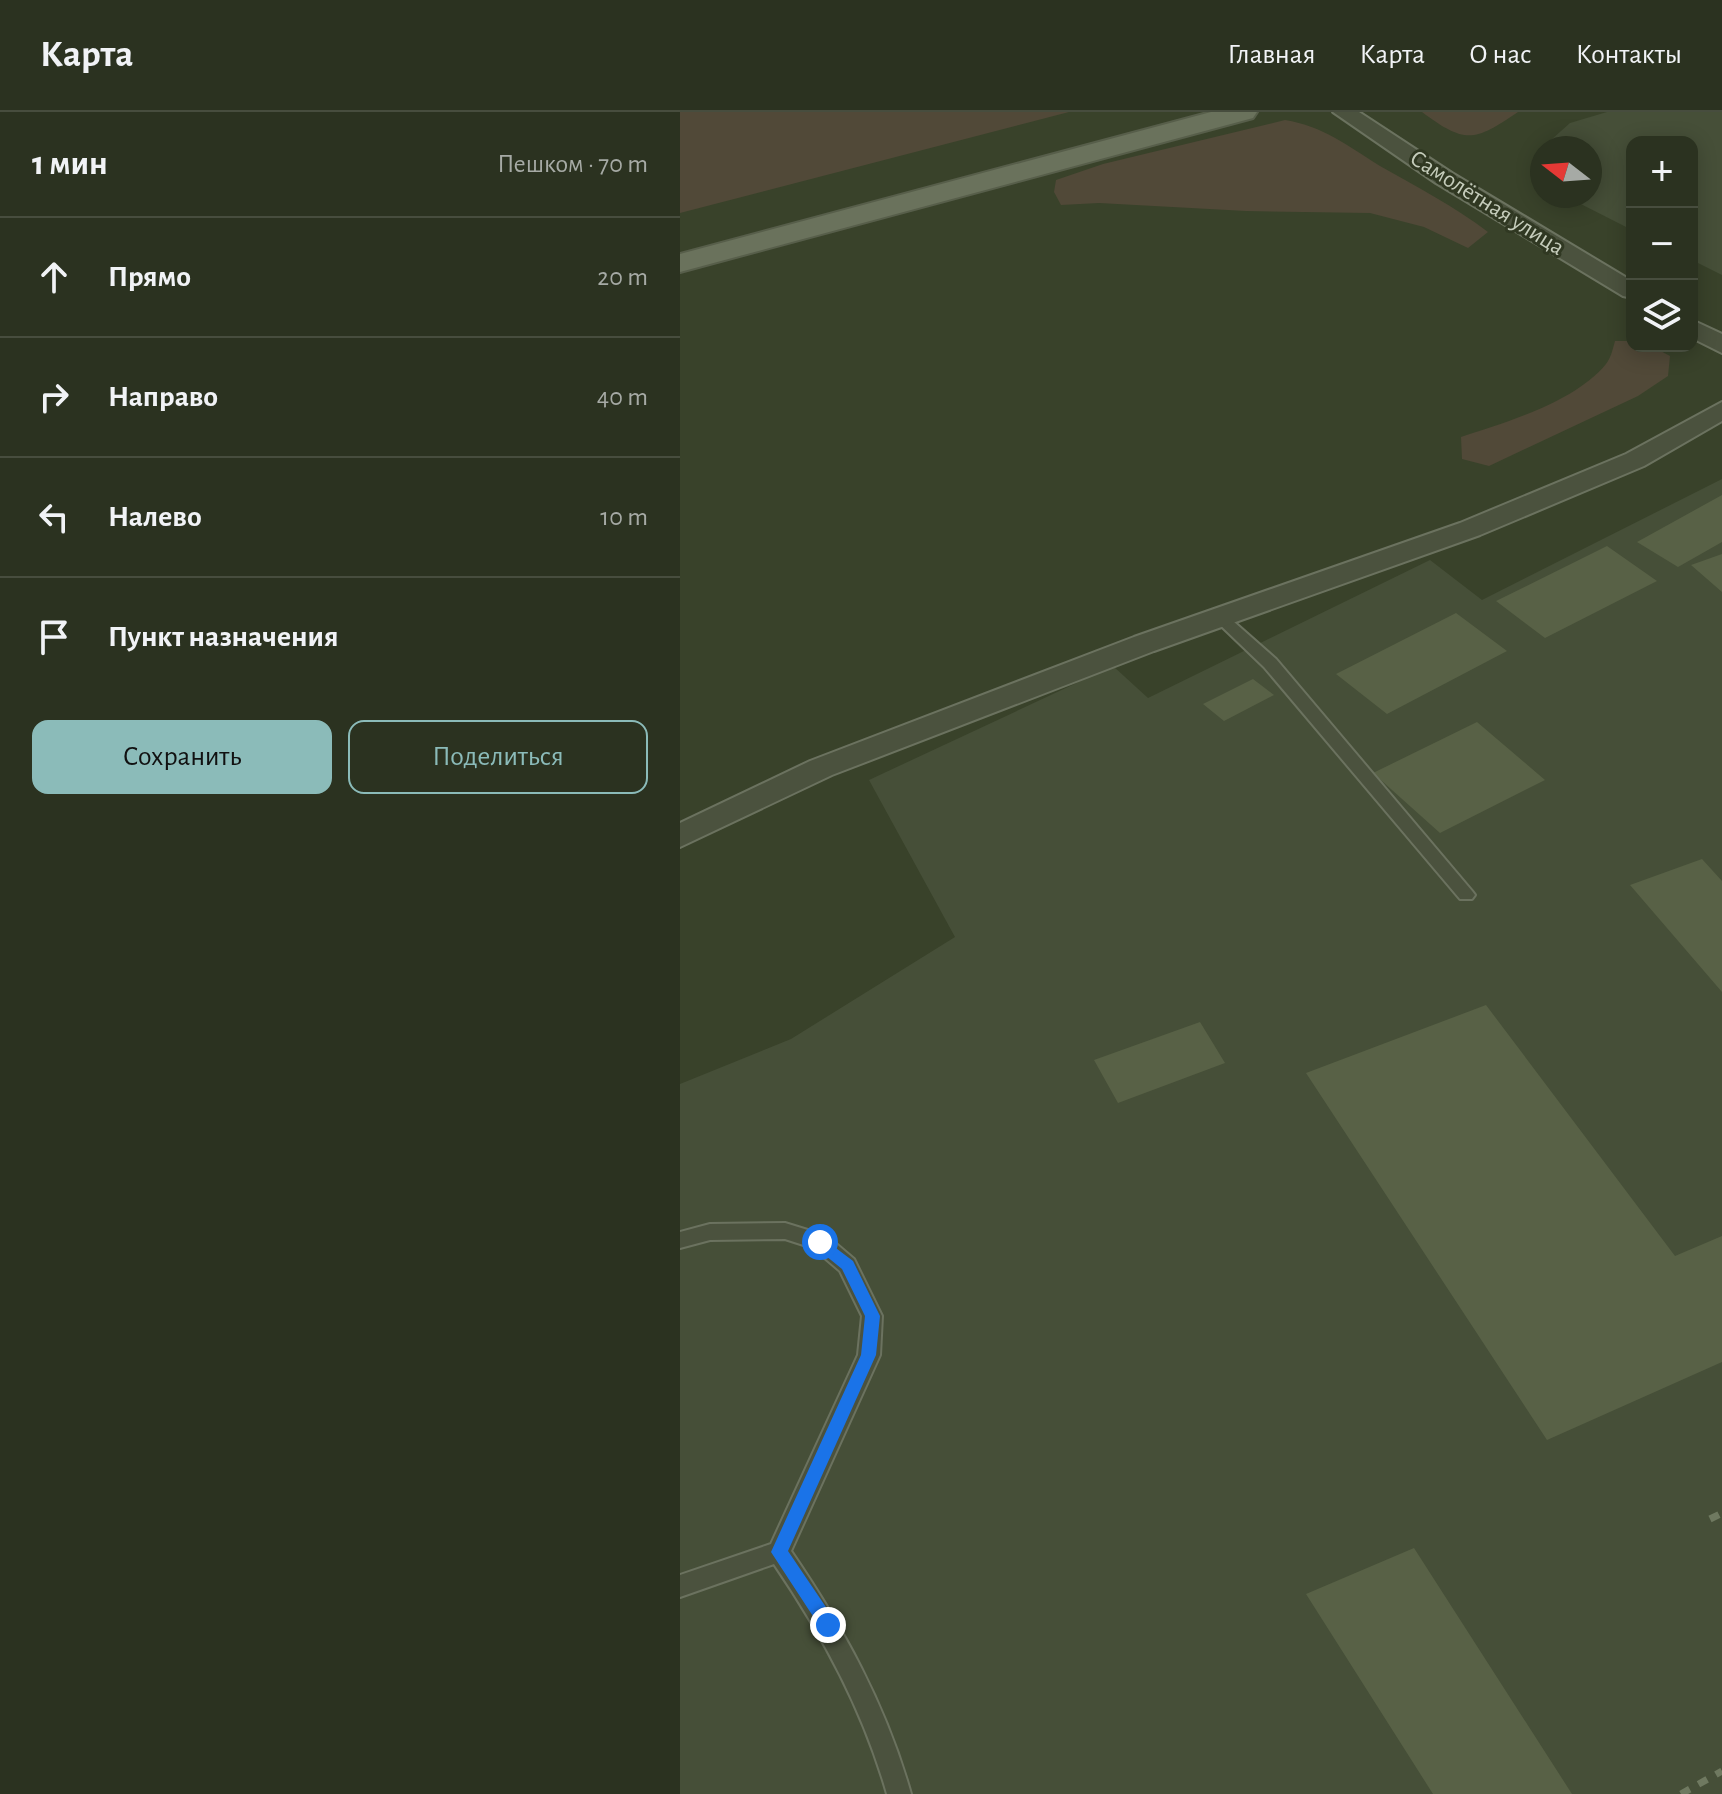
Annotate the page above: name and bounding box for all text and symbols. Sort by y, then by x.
text: Карта [40,36,133,74]
text: Главная [1227,41,1315,69]
text: Карта [1359,41,1425,69]
text: О нас [1469,41,1532,69]
text: Контакты [1576,41,1682,69]
north arrow [1530,136,1602,208]
map controls [1626,136,1698,352]
button: + [1626,136,1698,208]
street label: Самолётная улица [1406,146,1568,260]
text: 1 мин [32,147,108,181]
text: Пешком · 70 m [497,151,648,177]
button: − [1626,208,1698,280]
icon: ahead [32,255,76,299]
text: Прямо [108,262,191,292]
text: 20 m [597,264,648,290]
button: layers [1626,280,1698,352]
icon: right [32,375,76,419]
text: Направо [108,382,218,412]
text: 40 m [597,384,648,410]
icon: left [32,495,76,539]
text: Налево [108,502,202,532]
text: 10 m [600,504,648,530]
icon: arrive [32,615,76,659]
text: Пункт назначения [108,622,339,652]
button: Сохранить [32,720,332,794]
button: Поделиться [348,720,648,794]
route start [802,1224,838,1260]
route end [810,1607,846,1643]

